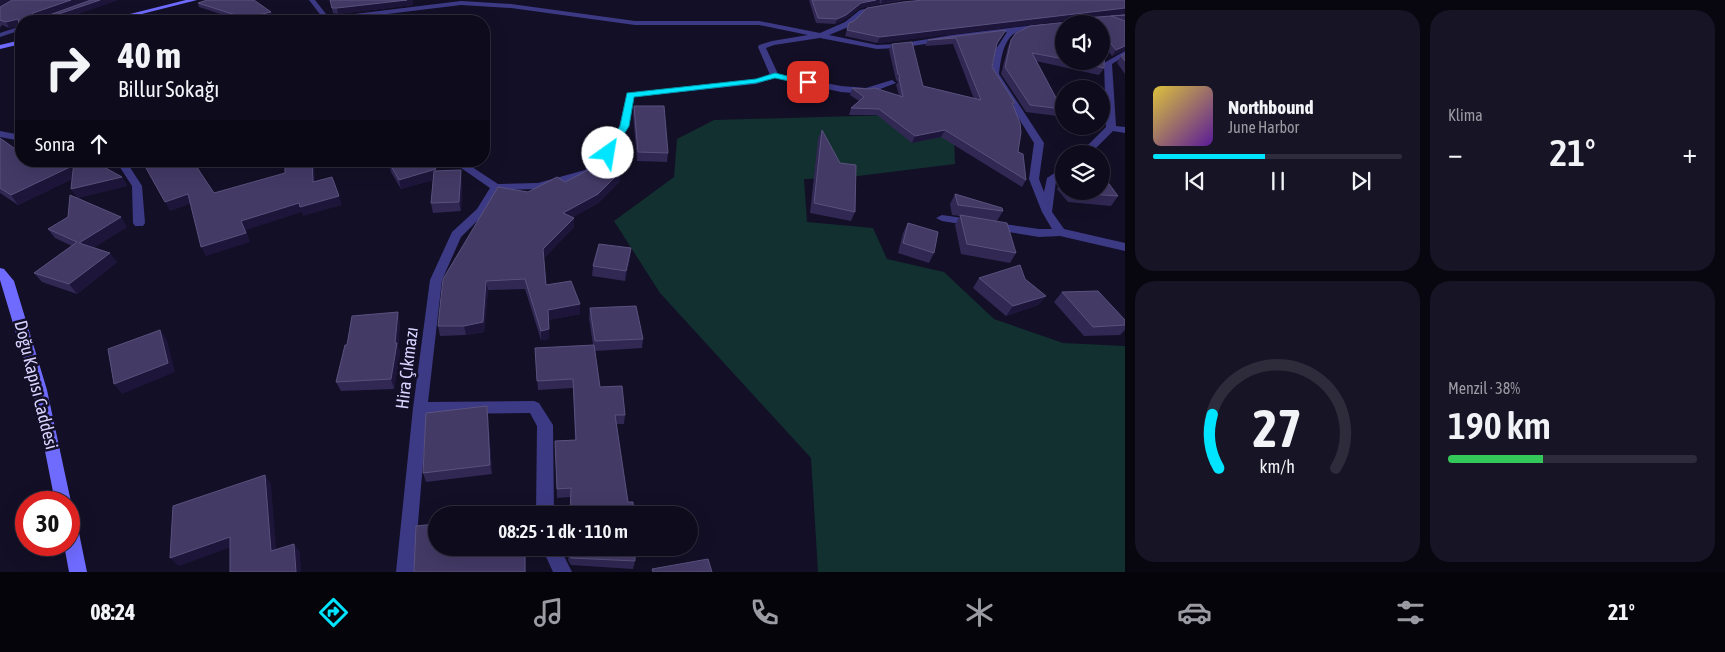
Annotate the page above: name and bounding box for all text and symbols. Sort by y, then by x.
map controls [1055,15,1110,200]
button: sound [1055,15,1110,70]
icon: right [35,35,100,100]
text: 40 m [118,35,181,75]
pin [787,61,829,103]
icon: arrive [794,68,822,96]
text: Billur Sokağı [118,76,219,102]
button: search [1055,80,1110,135]
text: Northbound [1228,96,1314,118]
text: Klima [1448,106,1483,124]
text: June Harbor [1228,118,1299,136]
position arrow [581,126,633,178]
icon: ahead [85,130,113,158]
text: 21° [1549,131,1596,174]
text: Sonra [35,133,75,155]
text: − [1448,137,1463,169]
text: + [1682,137,1697,169]
button: layers [1055,145,1110,200]
icon: previous [1181,167,1209,195]
icon: pause [1264,167,1292,195]
icon: next [1347,167,1375,195]
street label: Doğu Kapısı Caddesi [10,318,63,452]
street label: Hira Çıkmazı [391,326,422,410]
text: Menzil · 38% [1448,379,1520,397]
text: 27 [1253,398,1302,458]
text: 190 km [1448,404,1551,447]
text: km/h [1260,456,1295,477]
speed limit sign: 30 [15,491,80,556]
text: 08:25 · 1 dk · 110 m [498,520,628,542]
icon: directions [316,595,351,630]
icon: music [531,595,566,630]
icon: phone [747,595,782,630]
icon: climate [962,595,997,630]
icon: car [1177,595,1212,630]
icon: filters [1393,595,1428,630]
text: 08:24 [90,599,135,625]
text: 21° [1608,599,1635,625]

